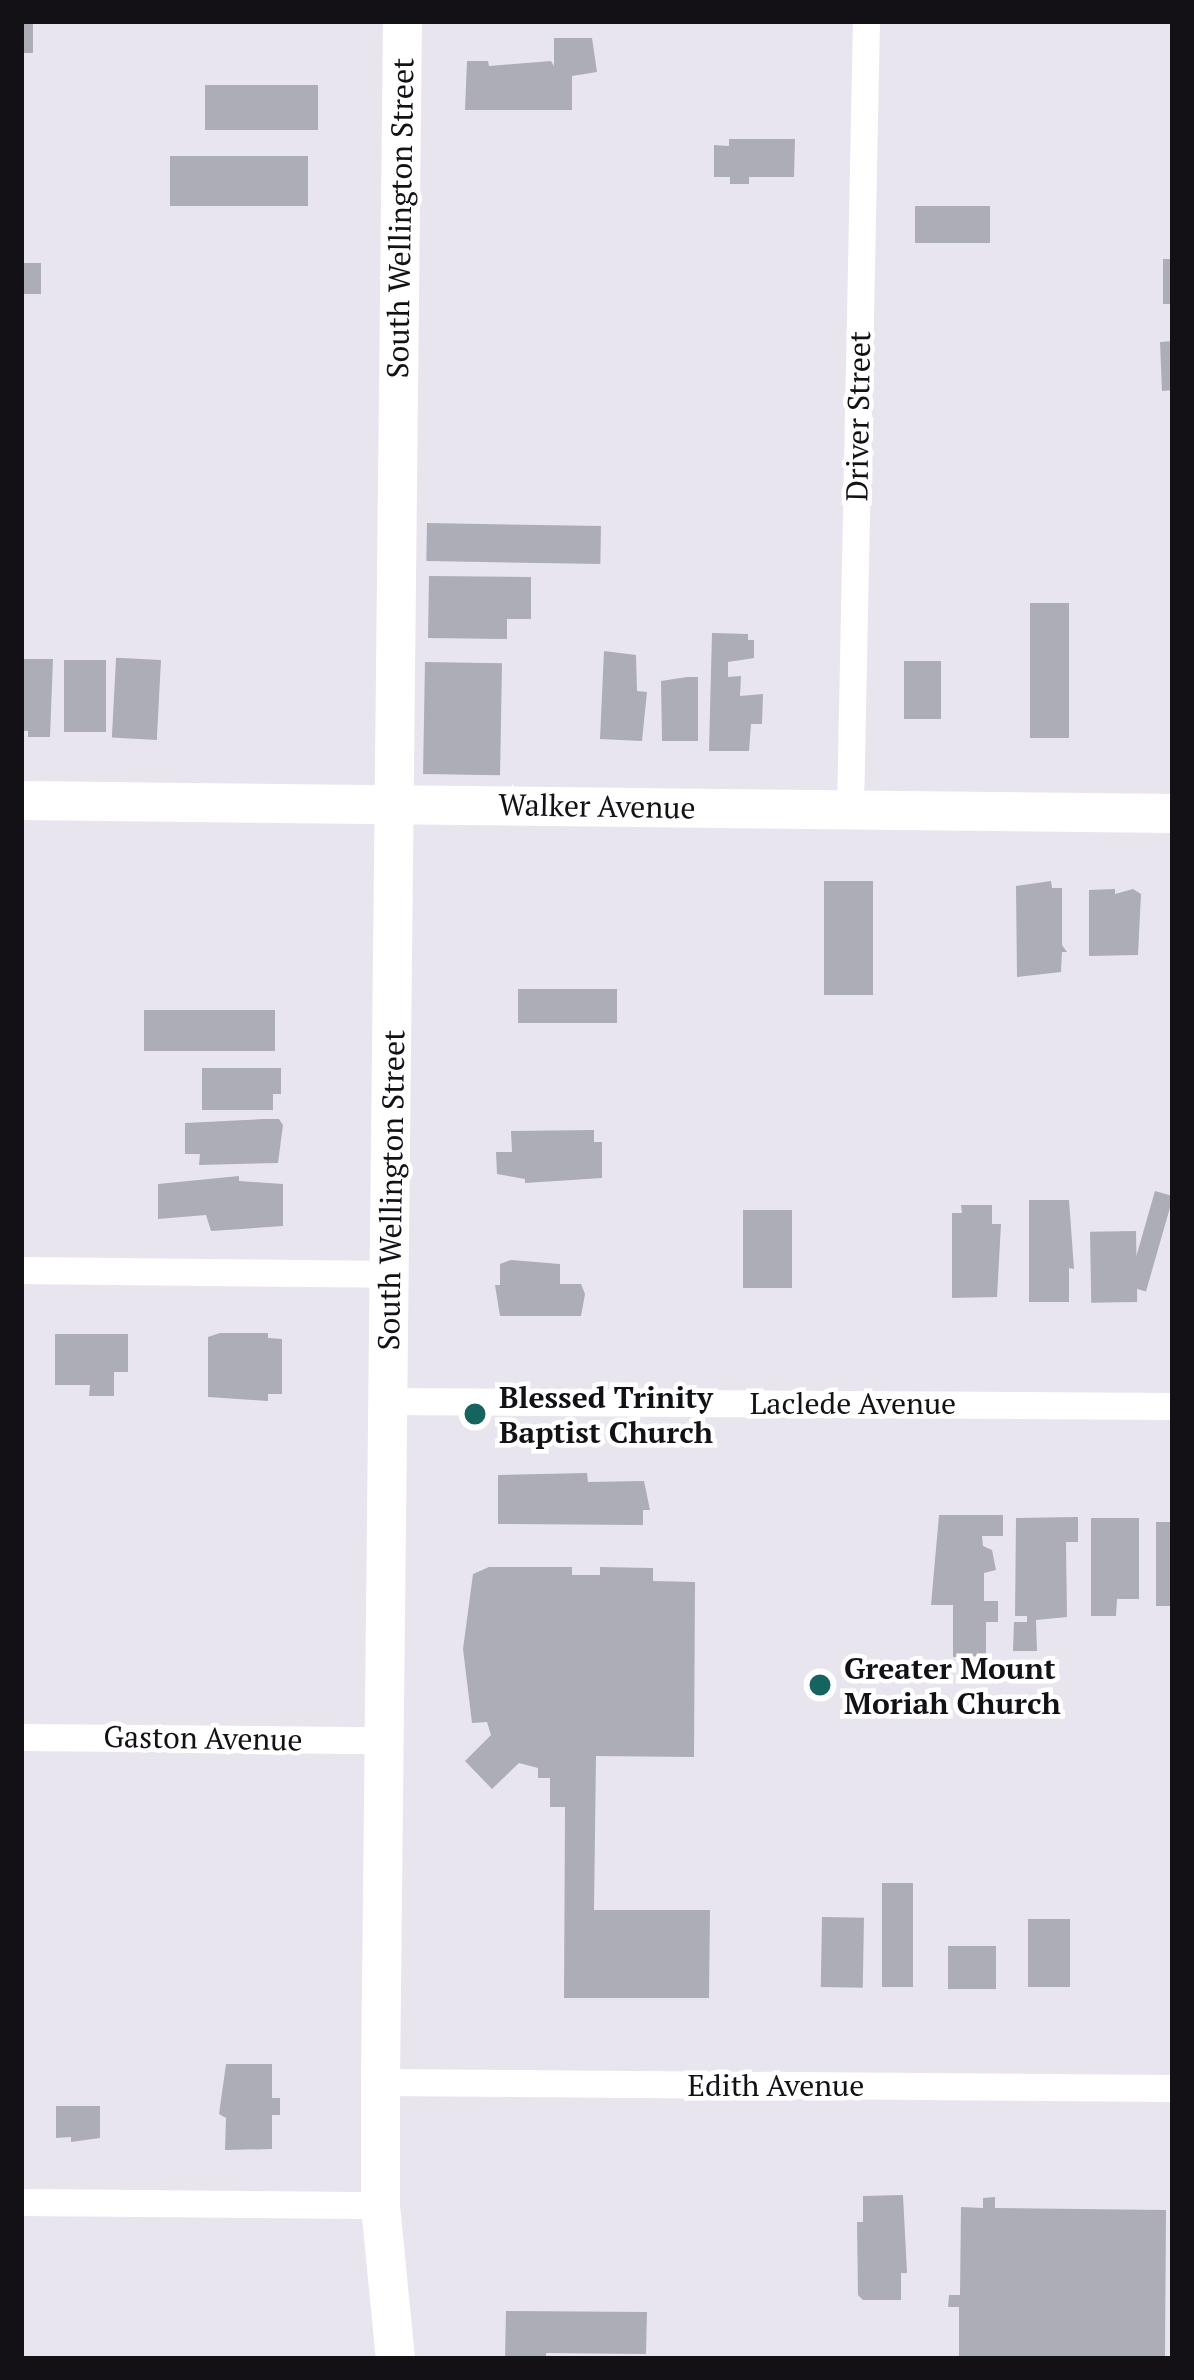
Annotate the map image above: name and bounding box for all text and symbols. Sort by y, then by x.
street label: South Wellington Street [379,57,421,379]
street label: Driver Street [839,330,877,502]
street label: Walker Avenue [498,786,696,826]
street label: South Wellington Street [370,1029,412,1351]
place label: Blessed Trinity Baptist Church [499,1379,713,1450]
street label: Laclede Avenue [750,1385,956,1421]
marker: Blessed Trinity Baptist Church [462,1401,488,1427]
place label: Greater Mount Moriah Church [844,1650,1061,1720]
marker: Greater Mount Moriah Church [807,1672,833,1698]
street label: Gaston Avenue [103,1718,303,1758]
street label: Edith Avenue [687,2067,865,2103]

